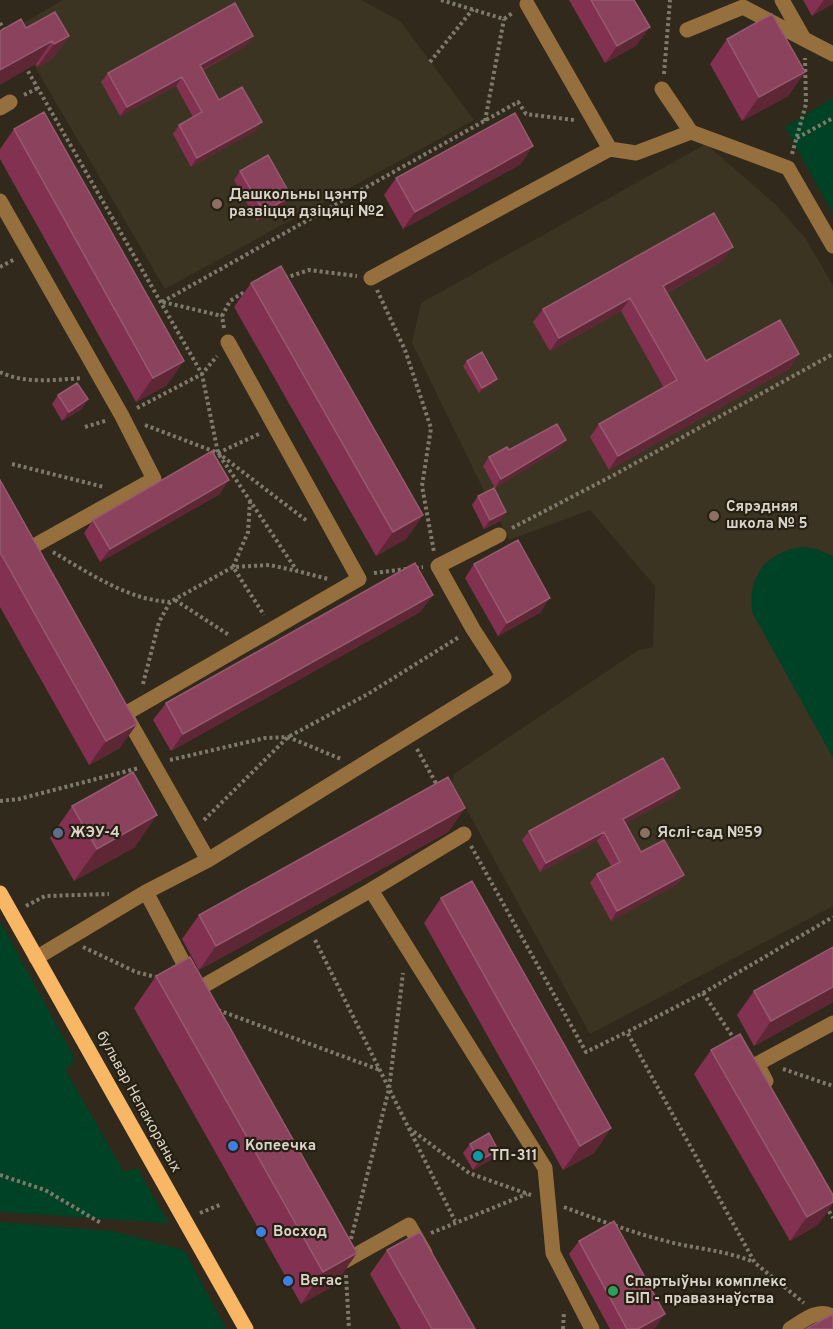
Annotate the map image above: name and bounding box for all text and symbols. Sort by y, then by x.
place label: Дашкольны цэнтр развіцця дзіцяці №2 [229,186,384,222]
marker: Дашкольны цэнтр развіцця дзіцяці №2 [210,197,224,211]
place label: Сярэдняя школа № 5 [726,498,808,534]
marker: Сярэдняя школа № 5 [707,509,721,523]
place label: ЖЭУ-4 [70,824,120,843]
place label: Яслі-сад №59 [657,824,762,843]
marker: ЖЭУ-4 [51,826,65,840]
marker: Яслі-сад №59 [638,826,652,840]
street label: бульвар Непакораных [91,1028,185,1176]
place label: Копеечка [245,1137,316,1156]
marker: Копеечка [226,1139,240,1153]
place label: ТП-311 [490,1147,538,1166]
marker: ТП-311 [471,1149,485,1163]
place label: Восход [273,1223,327,1242]
marker: Восход [254,1225,268,1239]
place label: Вегас [300,1272,342,1291]
place label: Спартыўны комплекс БІП - правазнаўства [625,1273,787,1309]
marker: Вегас [281,1274,295,1288]
marker: Спартыўны комплекс БІП - правазнаўства [606,1284,620,1298]

